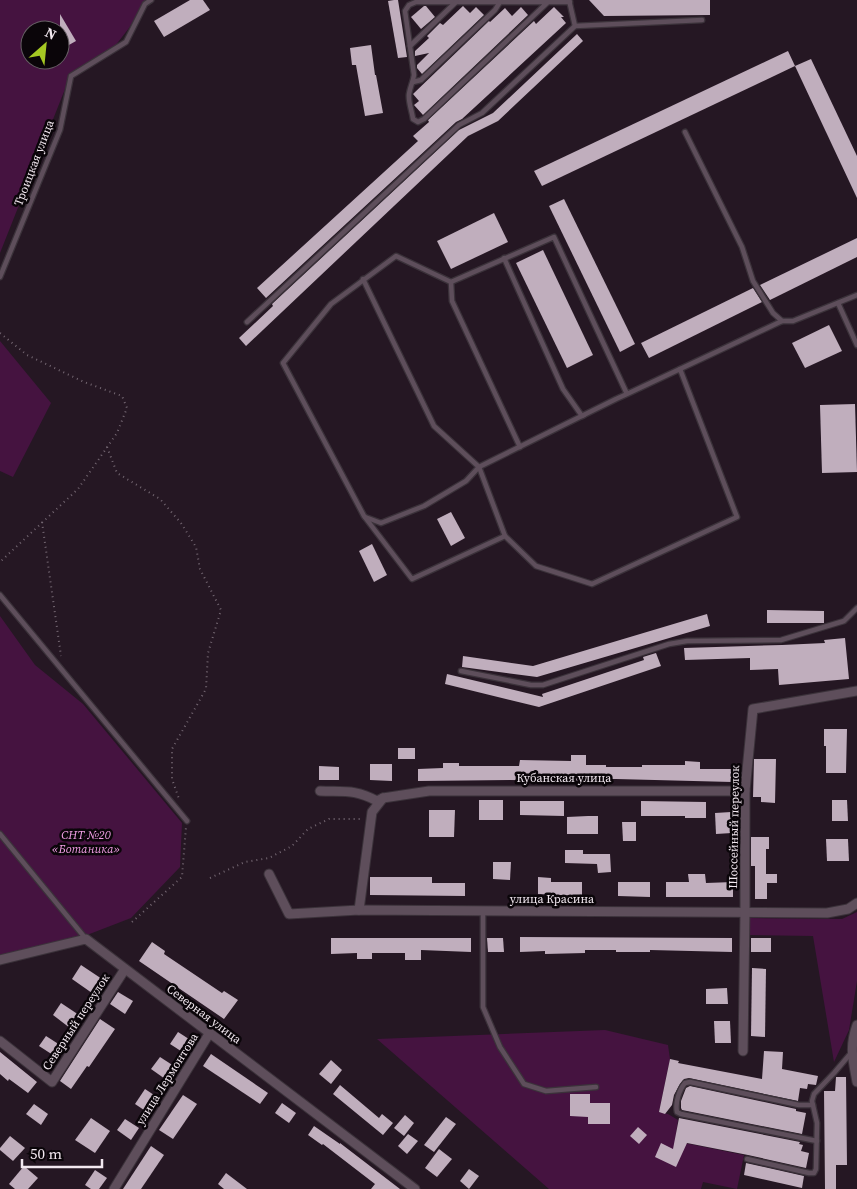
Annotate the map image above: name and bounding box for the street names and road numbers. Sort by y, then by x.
street label: Троицкая улица [10,117,58,208]
street label: Шоссейный переулок [725,765,743,889]
street label: Кубанская улица [517,770,612,786]
street label: улица Красина [510,891,595,907]
street label: Северный переулок [39,970,113,1073]
street label: Северная улица [163,981,245,1048]
street label: улица Лермонтова [132,1029,202,1128]

